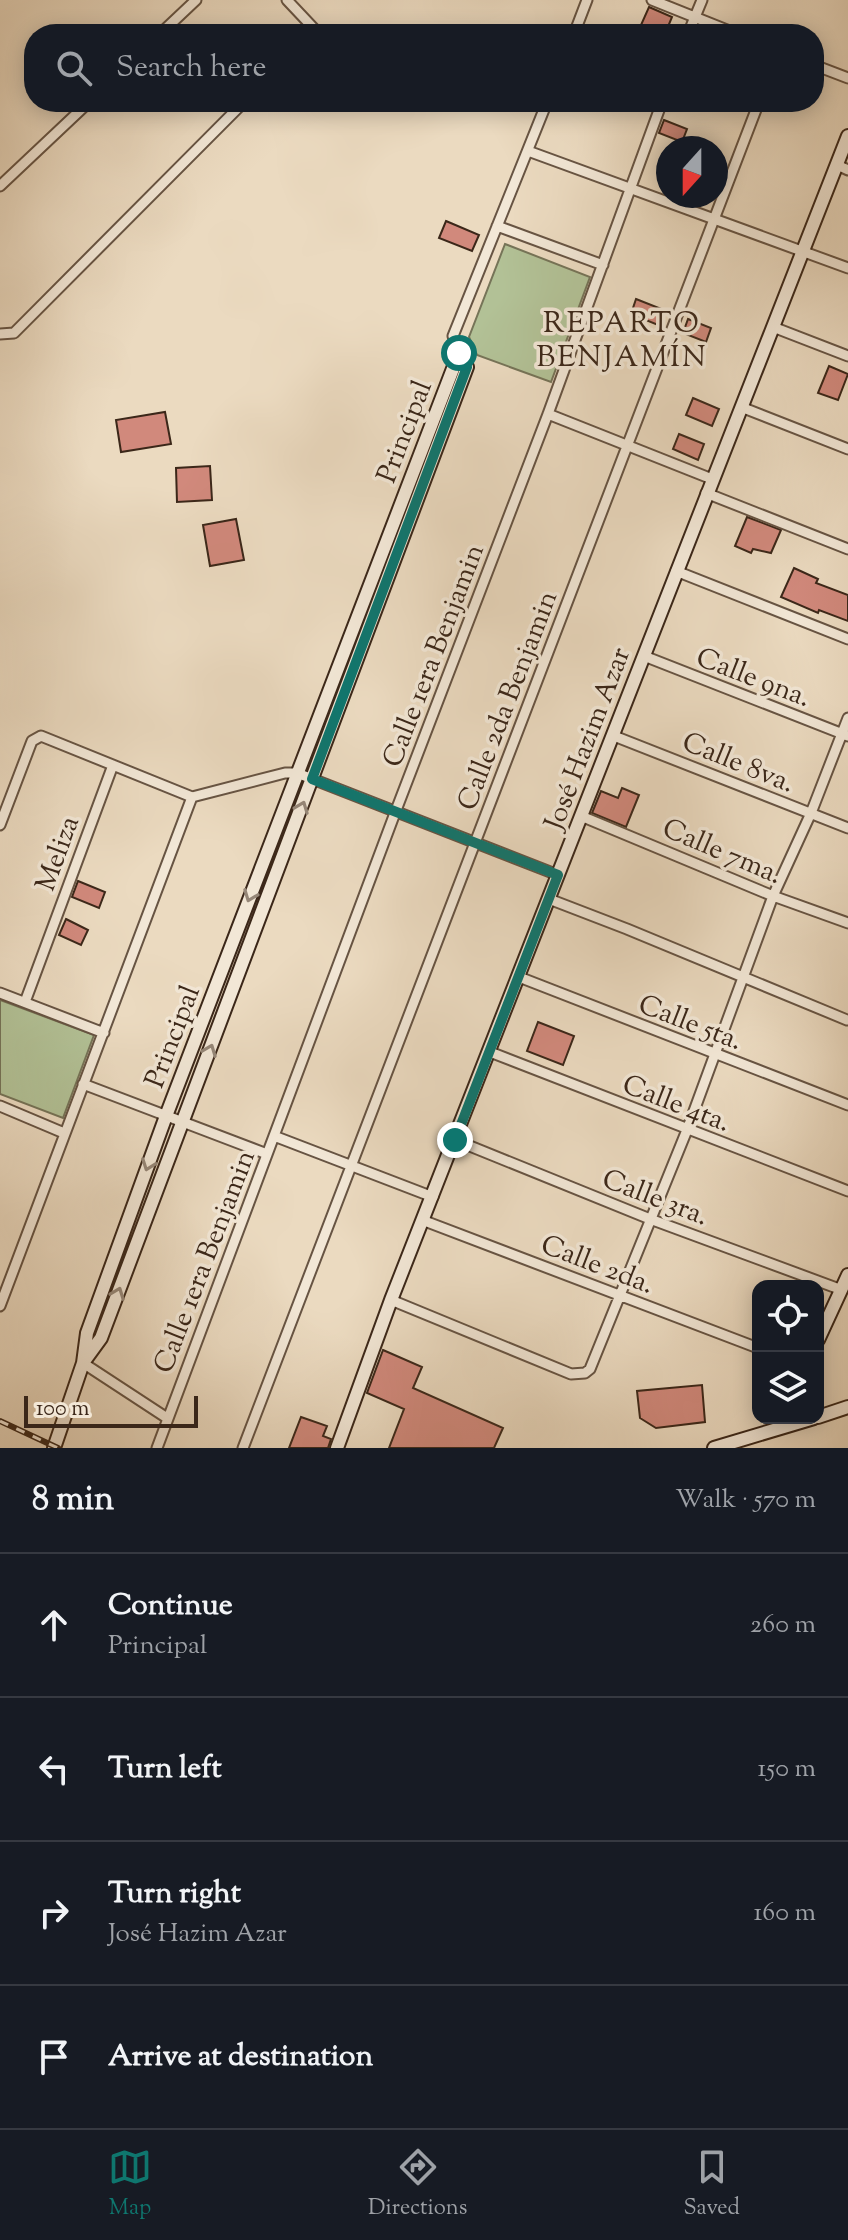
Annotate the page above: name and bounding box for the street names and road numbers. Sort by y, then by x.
street label: Principal [368,375,444,489]
street label: Calle 1era Benjamin [374,539,496,774]
street label: Calle 2da Benjamin [448,585,569,817]
street label: Calle 9na. [690,639,816,719]
street label: José Hazim Azar [535,642,642,838]
street label: Calle 8va. [676,723,800,804]
street label: Calle 7ma. [656,810,788,896]
street label: Meliza [27,811,91,897]
street label: Principal [136,980,212,1094]
street label: Calle 5ta. [632,986,748,1062]
street label: Calle 4ta. [616,1066,736,1144]
street label: Calle 1era Benjamin [145,1145,267,1380]
street label: Calle 3ra. [596,1160,714,1237]
street label: Calle 2da. [535,1226,659,1306]

